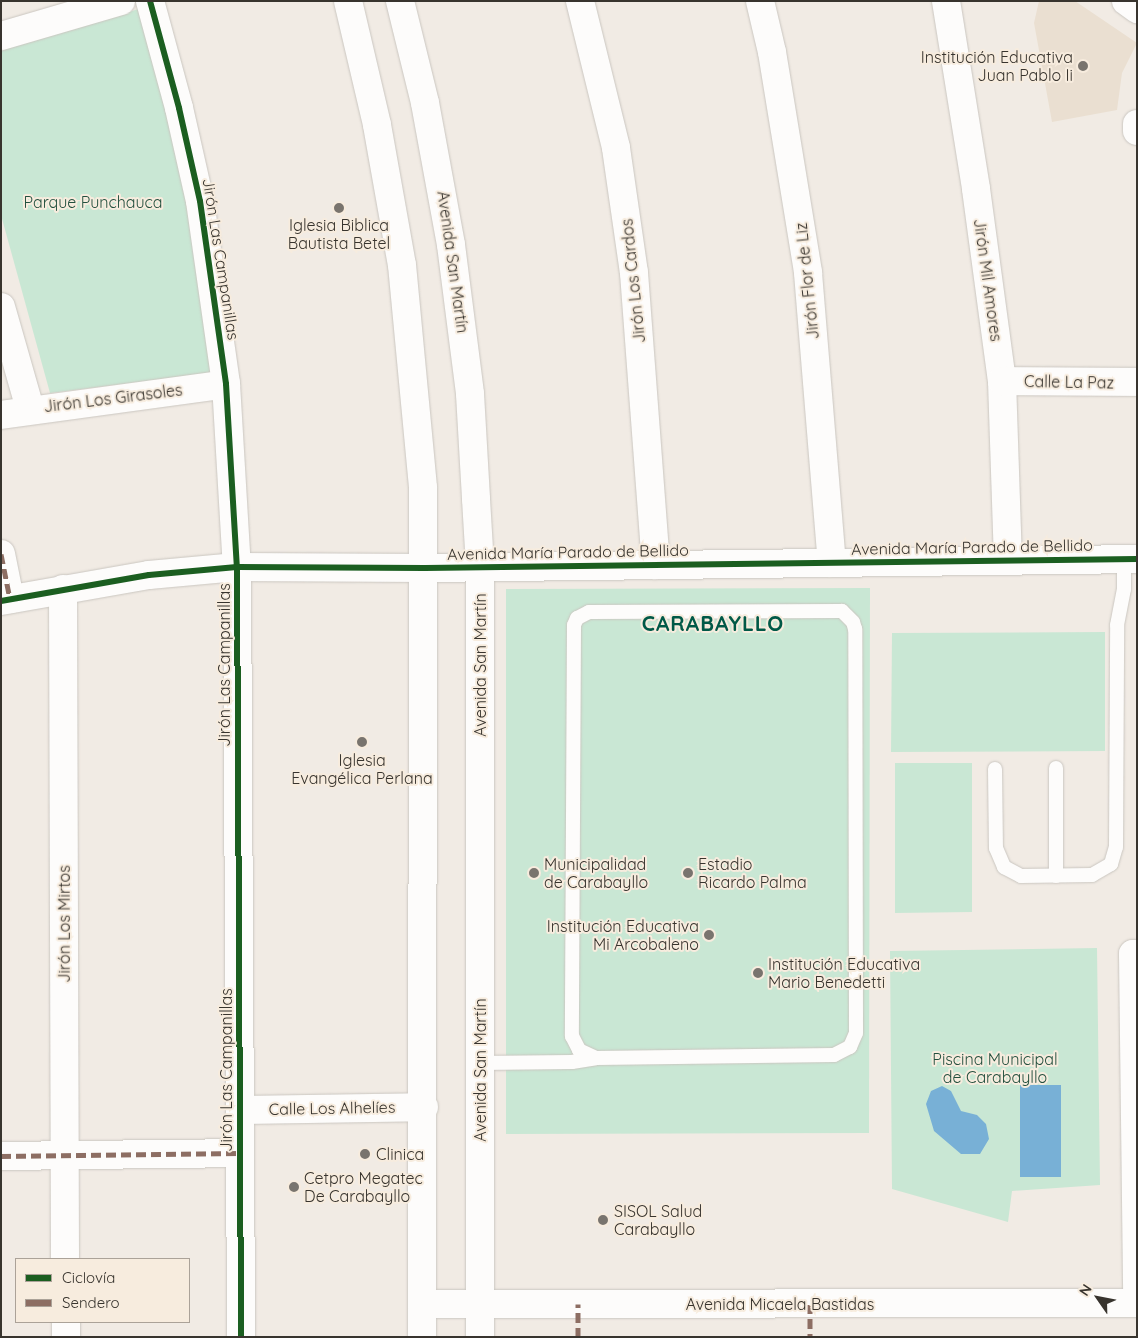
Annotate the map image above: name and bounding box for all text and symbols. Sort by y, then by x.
place label: Institución Educativa Juan Pablo Ii [921,47,1073,85]
marker: Institución Educativa Juan Pablo Ii [1077,60,1089,72]
street label: Jirón Las Campanillas [199,177,243,341]
street label: Avenida San Martín [434,190,472,334]
park label: Parque Punchauca [24,192,162,212]
marker: Iglesia Biblica Bautista Betel [333,202,345,214]
place label: Iglesia Biblica Bautista Betel [288,215,390,253]
street label: Jirón Mil Amores [970,217,1006,343]
street label: Jirón Los Cardos [617,218,649,344]
street label: Jirón Flor de Liz [791,222,823,340]
street label: Calle La Paz [1024,372,1114,392]
street label: Jirón Los Girasoles [43,380,183,416]
street label: Avenida María Parado de Bellido [851,535,1093,559]
street label: Avenida María Parado de Bellido [447,540,689,564]
street label: Jirón Las Campanillas [214,583,234,747]
street label: Avenida San Martín [470,593,490,737]
district label: CARABAYLLO [640,610,786,636]
marker: Iglesia Evangélica Perlana [356,736,368,748]
place label: Iglesia Evangélica Perlana [291,750,433,788]
place label: Municipalidad de Carabayllo [544,854,648,892]
place label: Estadio Ricardo Palma [698,854,807,892]
street label: Jirón Los Mirtos [54,865,74,983]
marker: Municipalidad de Carabayllo [528,867,540,879]
marker: Estadio Ricardo Palma [682,867,694,879]
place label: Institución Educativa Mi Arcobaleno [547,916,699,954]
marker: Institución Educativa Mi Arcobaleno [703,929,715,941]
place label: Institución Educativa Mario Benedetti [768,954,920,992]
marker: Institución Educativa Mario Benedetti [752,967,764,979]
street label: Jirón Las Campanillas [216,988,236,1152]
street label: Avenida San Martín [470,998,490,1142]
park label: Piscina Municipal de Carabayllo [932,1049,1058,1087]
street label: Calle Los Alhelíes [269,1097,395,1119]
place label: Clinica [376,1144,424,1164]
marker: Clinica [358,1147,372,1161]
place label: Cetpro Megatec De Carabayllo [304,1168,423,1206]
marker: Cetpro Megatec De Carabayllo [288,1181,300,1193]
place label: SISOL Salud Carabayllo [614,1201,702,1239]
marker: SISOL Salud Carabayllo [596,1213,610,1227]
legend [15,1258,190,1323]
text: Ciclovía [62,1268,115,1287]
north arrow [1073,1273,1123,1323]
text: N [1075,1281,1096,1299]
text: Sendero [62,1293,120,1312]
street label: Avenida Micaela Bastidas [686,1294,874,1314]

